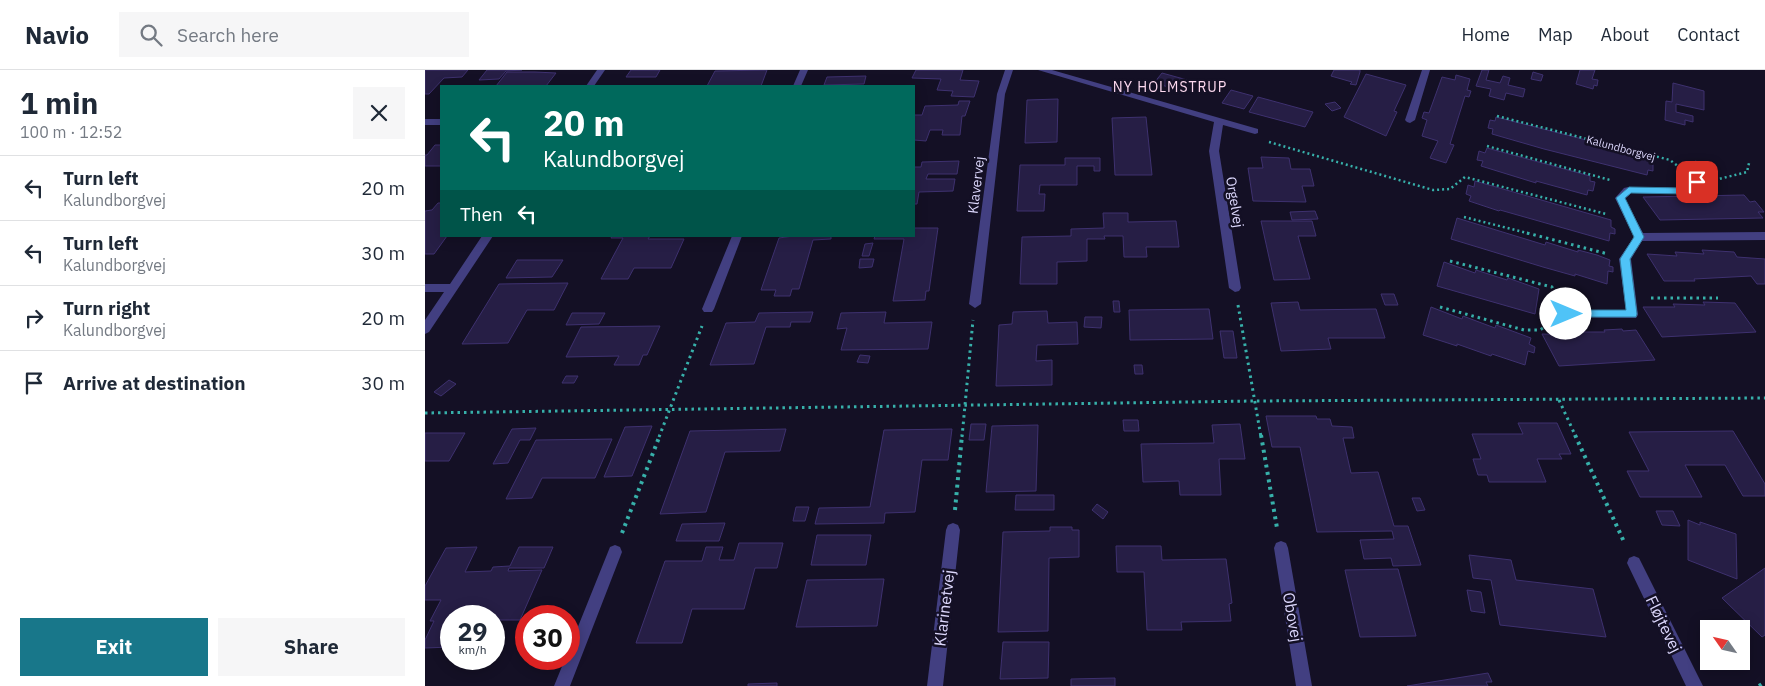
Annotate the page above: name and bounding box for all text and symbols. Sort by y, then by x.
search box [119,12,469,57]
text: Navio [25,19,89,51]
icon: search [137,21,165,49]
text: Search here [177,23,279,47]
text: Home [1462,23,1510,46]
text: Map [1538,23,1573,46]
text: About [1601,23,1649,46]
text: Contact [1677,23,1740,46]
district label: NY HOLMSTRUP [1113,78,1227,96]
text: 1 min [20,83,98,122]
button: close [353,87,405,139]
text: 20 m [543,100,625,146]
icon: left [460,105,525,170]
text: 100 m · 12:52 [20,122,122,142]
street label: Kalundborgvej [1585,132,1657,164]
text: Kalundborgvej [543,144,685,173]
street label: Klavervej [964,155,988,215]
pin [1676,161,1718,203]
text: Turn left [63,166,139,190]
icon: arrive [1683,168,1711,196]
icon: left [20,174,48,202]
street label: Orgelvej [1222,175,1248,229]
text: 20 m [361,176,405,200]
text: Kalundborgvej [63,190,166,210]
icon: left [513,200,541,228]
text: Then [460,202,503,226]
text: Turn left [63,231,139,255]
icon: left [20,239,48,267]
text: 30 m [361,241,405,265]
text: Kalundborgvej [63,255,166,275]
position arrow [1539,287,1591,339]
text: Turn right [63,296,150,320]
icon: right [20,304,48,332]
text: 20 m [361,306,405,330]
text: Kalundborgvej [63,320,166,340]
icon: arrive [20,369,48,397]
text: Arrive at destination [63,371,246,395]
text: 30 m [361,371,405,395]
street label: Klarinetvej [929,569,959,647]
street label: Obovej [1279,591,1307,643]
street label: Fløjtevej [1642,592,1686,656]
speed limit sign: 30 [515,605,580,670]
text: 29 [457,615,488,648]
button: Exit [20,618,208,676]
button: Share [218,618,405,676]
north arrow [1700,620,1750,670]
map controls [1700,620,1750,670]
text: km/h [458,642,487,657]

